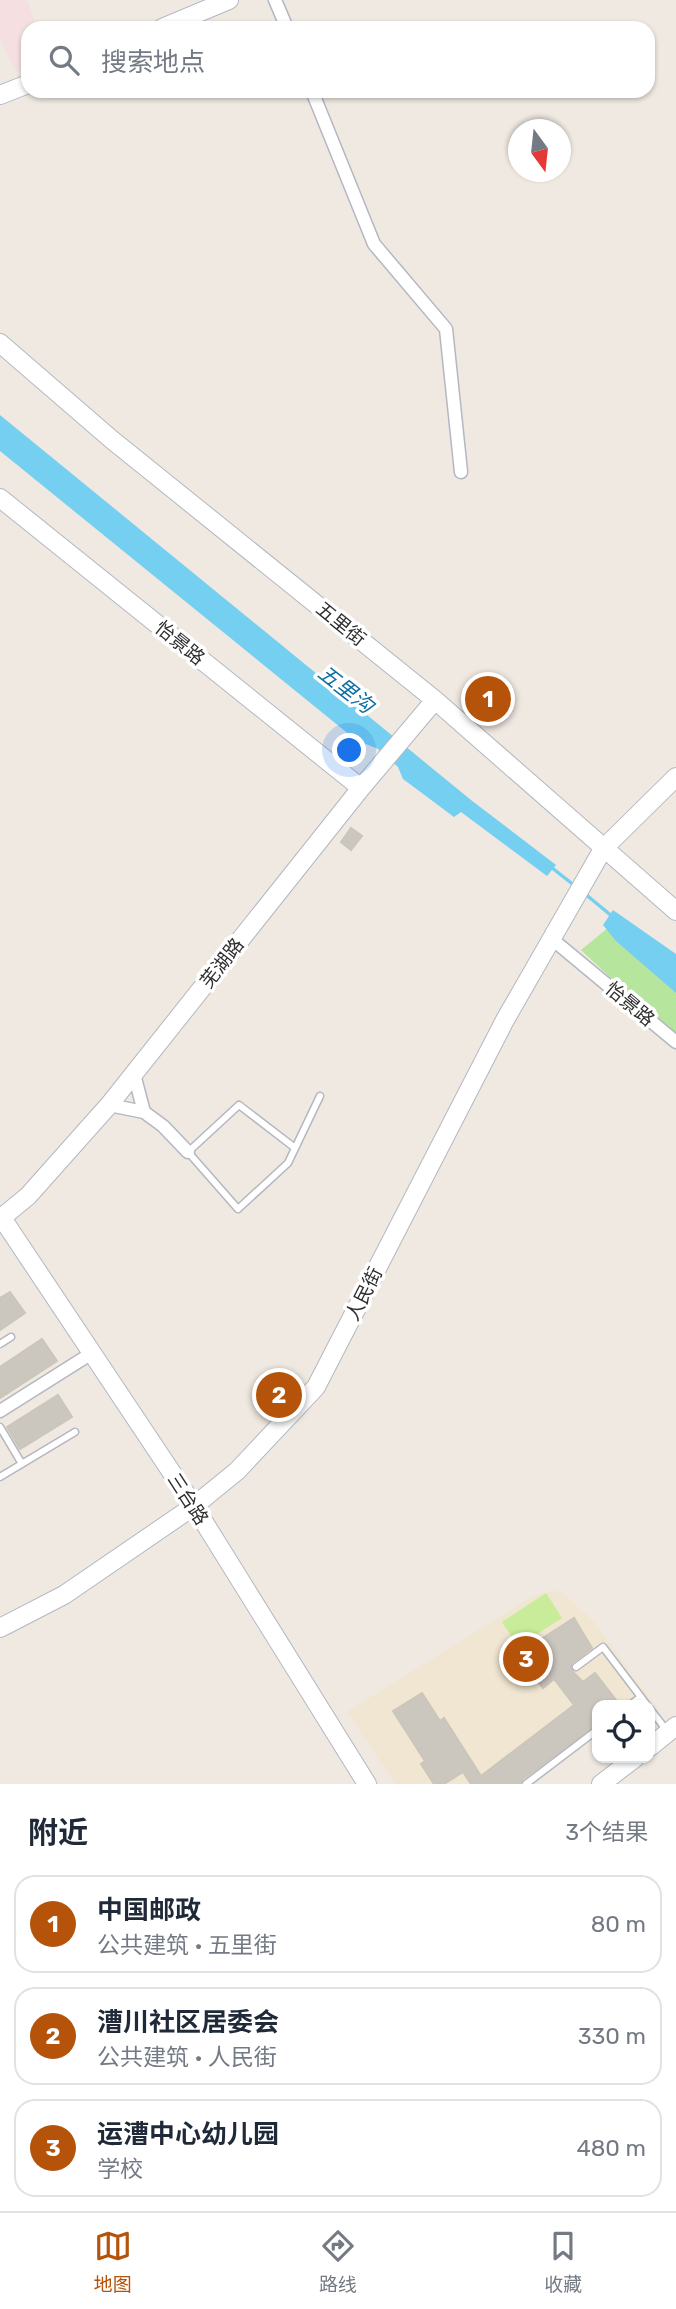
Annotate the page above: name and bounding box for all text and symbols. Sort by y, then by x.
search box [21,21,655,98]
icon: search [45,41,83,79]
text: 搜索地点 [101,47,205,78]
north arrow [508,119,571,182]
street label: 五里街 [312,597,370,651]
street label: 怡景路 [151,616,209,670]
water label: 五里沟 [313,660,380,719]
pin: 1 [465,673,511,725]
your location [332,733,366,767]
street label: 芜湖路 [195,933,249,993]
street label: 怡景路 [601,977,659,1031]
street label: 人民街 [341,1263,387,1325]
pin: 2 [256,1369,302,1421]
street label: 三台路 [163,1469,213,1529]
pin: 3 [503,1633,549,1685]
map controls [592,1700,655,1763]
button: locate [592,1700,655,1763]
text: 附近 [28,1815,88,1851]
text: 3个结果 [565,1818,648,1846]
text: 中国邮政 [97,1895,201,1926]
text: 1 [47,1910,59,1938]
text: 80 m [591,1910,646,1938]
text: 公共建筑 · 五里街 [97,1931,277,1959]
text: 漕川社区居委会 [97,2007,279,2038]
text: 2 [46,2022,60,2050]
text: 330 m [578,2022,646,2050]
text: 公共建筑 · 人民街 [97,2043,277,2071]
text: 运漕中心幼儿园 [97,2119,279,2150]
text: 3 [45,2134,61,2162]
text: 480 m [576,2134,646,2162]
text: 学校 [97,2155,143,2183]
tab: 地图 [94,2227,132,2296]
tab: 路线 [319,2227,357,2296]
tab: 收藏 [544,2227,582,2296]

